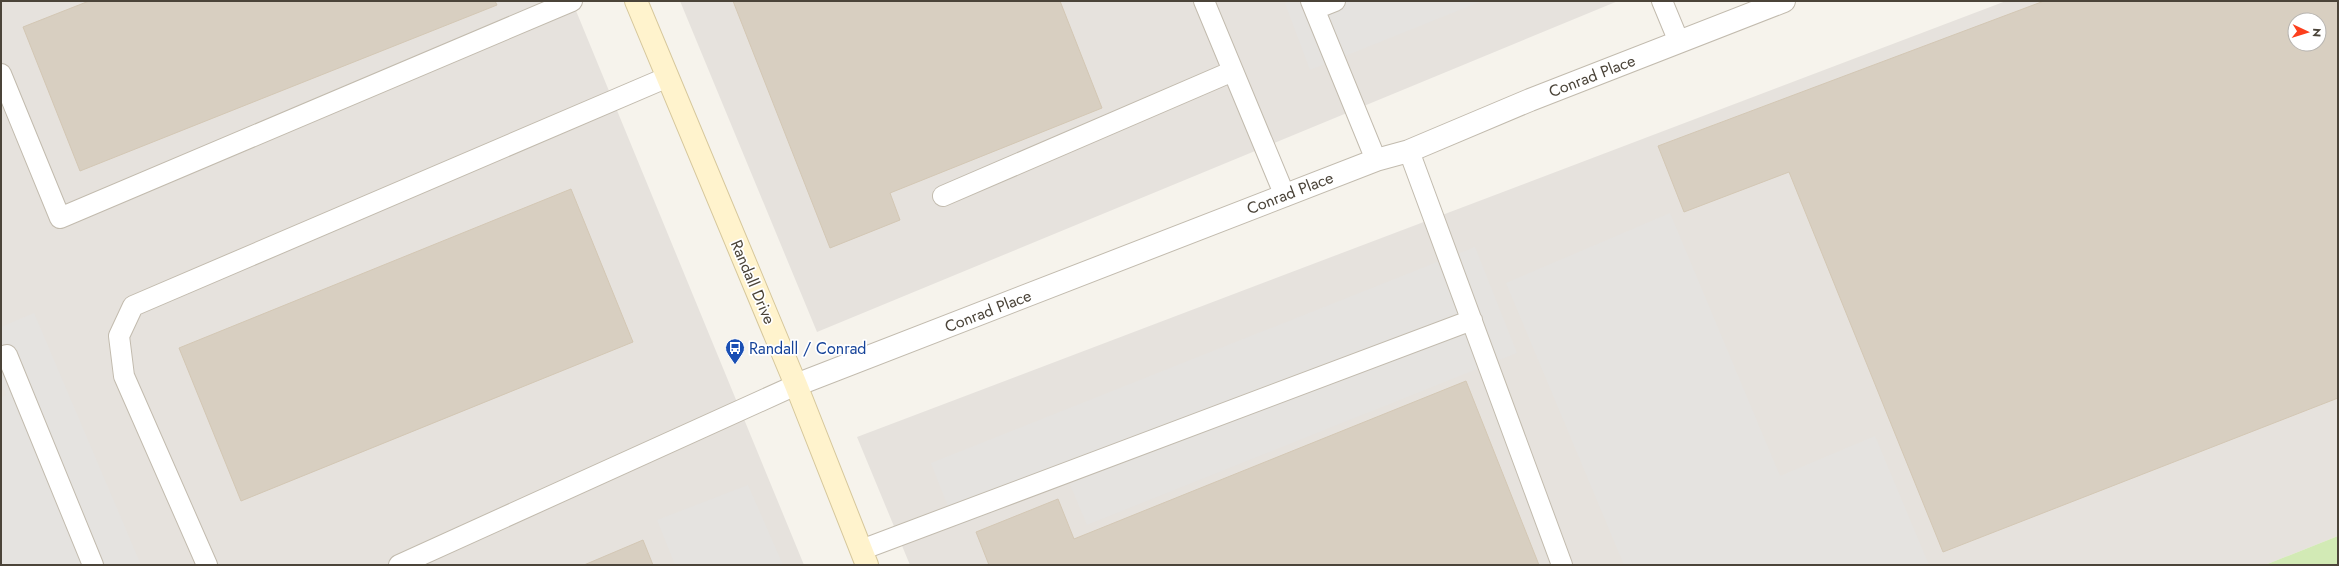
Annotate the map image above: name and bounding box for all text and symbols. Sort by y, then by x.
north arrow [2287,12,2327,52]
text: N [2309,28,2325,38]
street label: Conrad Place [1545,49,1639,103]
street label: Conrad Place [1243,166,1337,220]
street label: Randall Drive [725,236,781,328]
street label: Conrad Place [941,284,1035,338]
bus stop icon: Randall / Conrad [724,337,746,365]
place label: Randall / Conrad [749,337,866,360]

